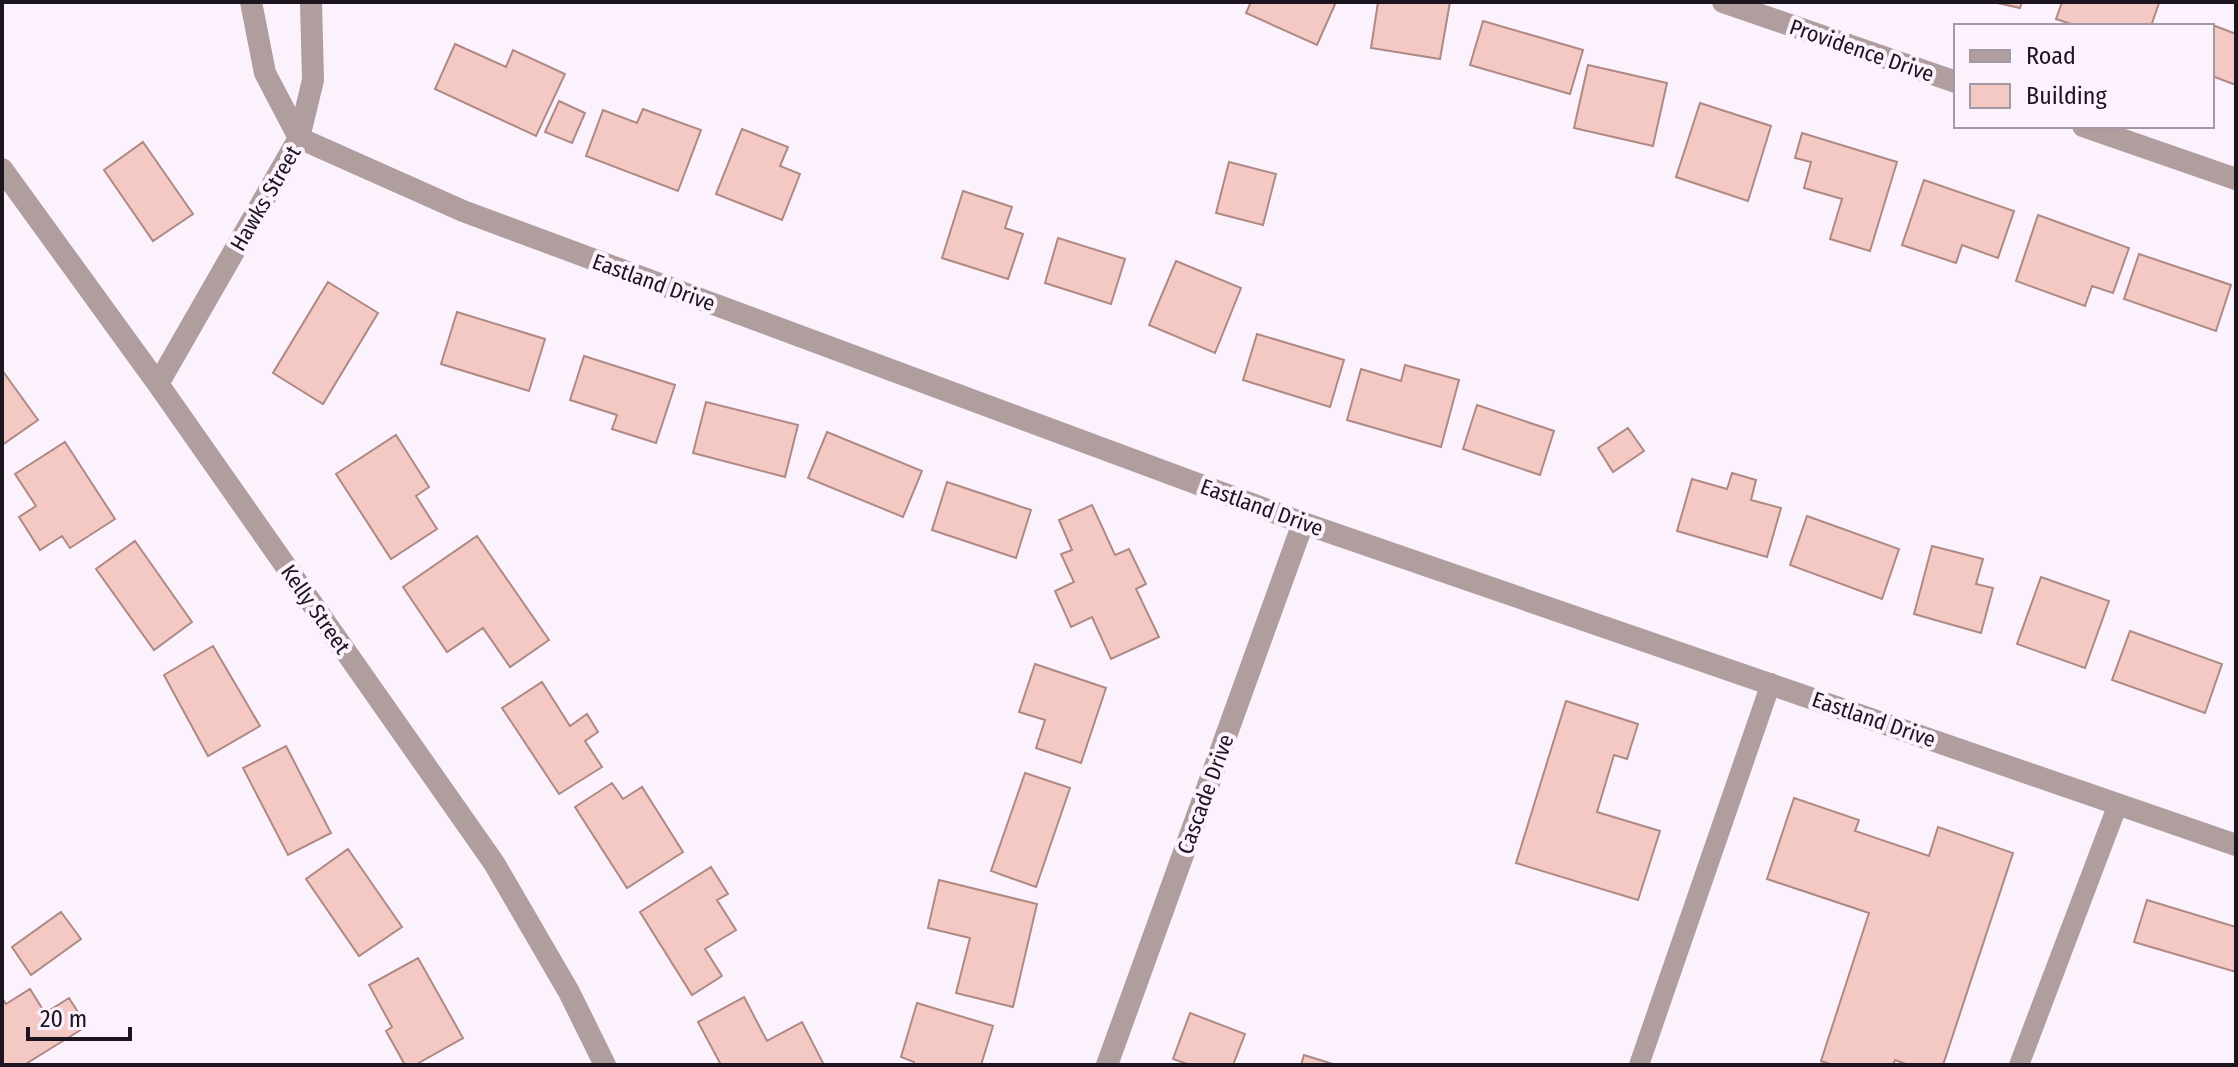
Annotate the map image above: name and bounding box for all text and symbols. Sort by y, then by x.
street label: Providence Drive [1786,13,1938,88]
legend [1954,24,2214,128]
text: Road [2026,42,2076,70]
text: Building [2026,82,2108,110]
street label: Hawks Street [224,140,307,256]
street label: Eastland Drive [589,248,719,317]
street label: Eastland Drive [1197,473,1327,542]
street label: Kelly Street [275,559,357,660]
street label: Eastland Drive [1809,686,1939,753]
street label: Cascade Drive [1171,731,1240,858]
scale bar [28,991,130,1041]
text: 20 m [40,1005,87,1033]

